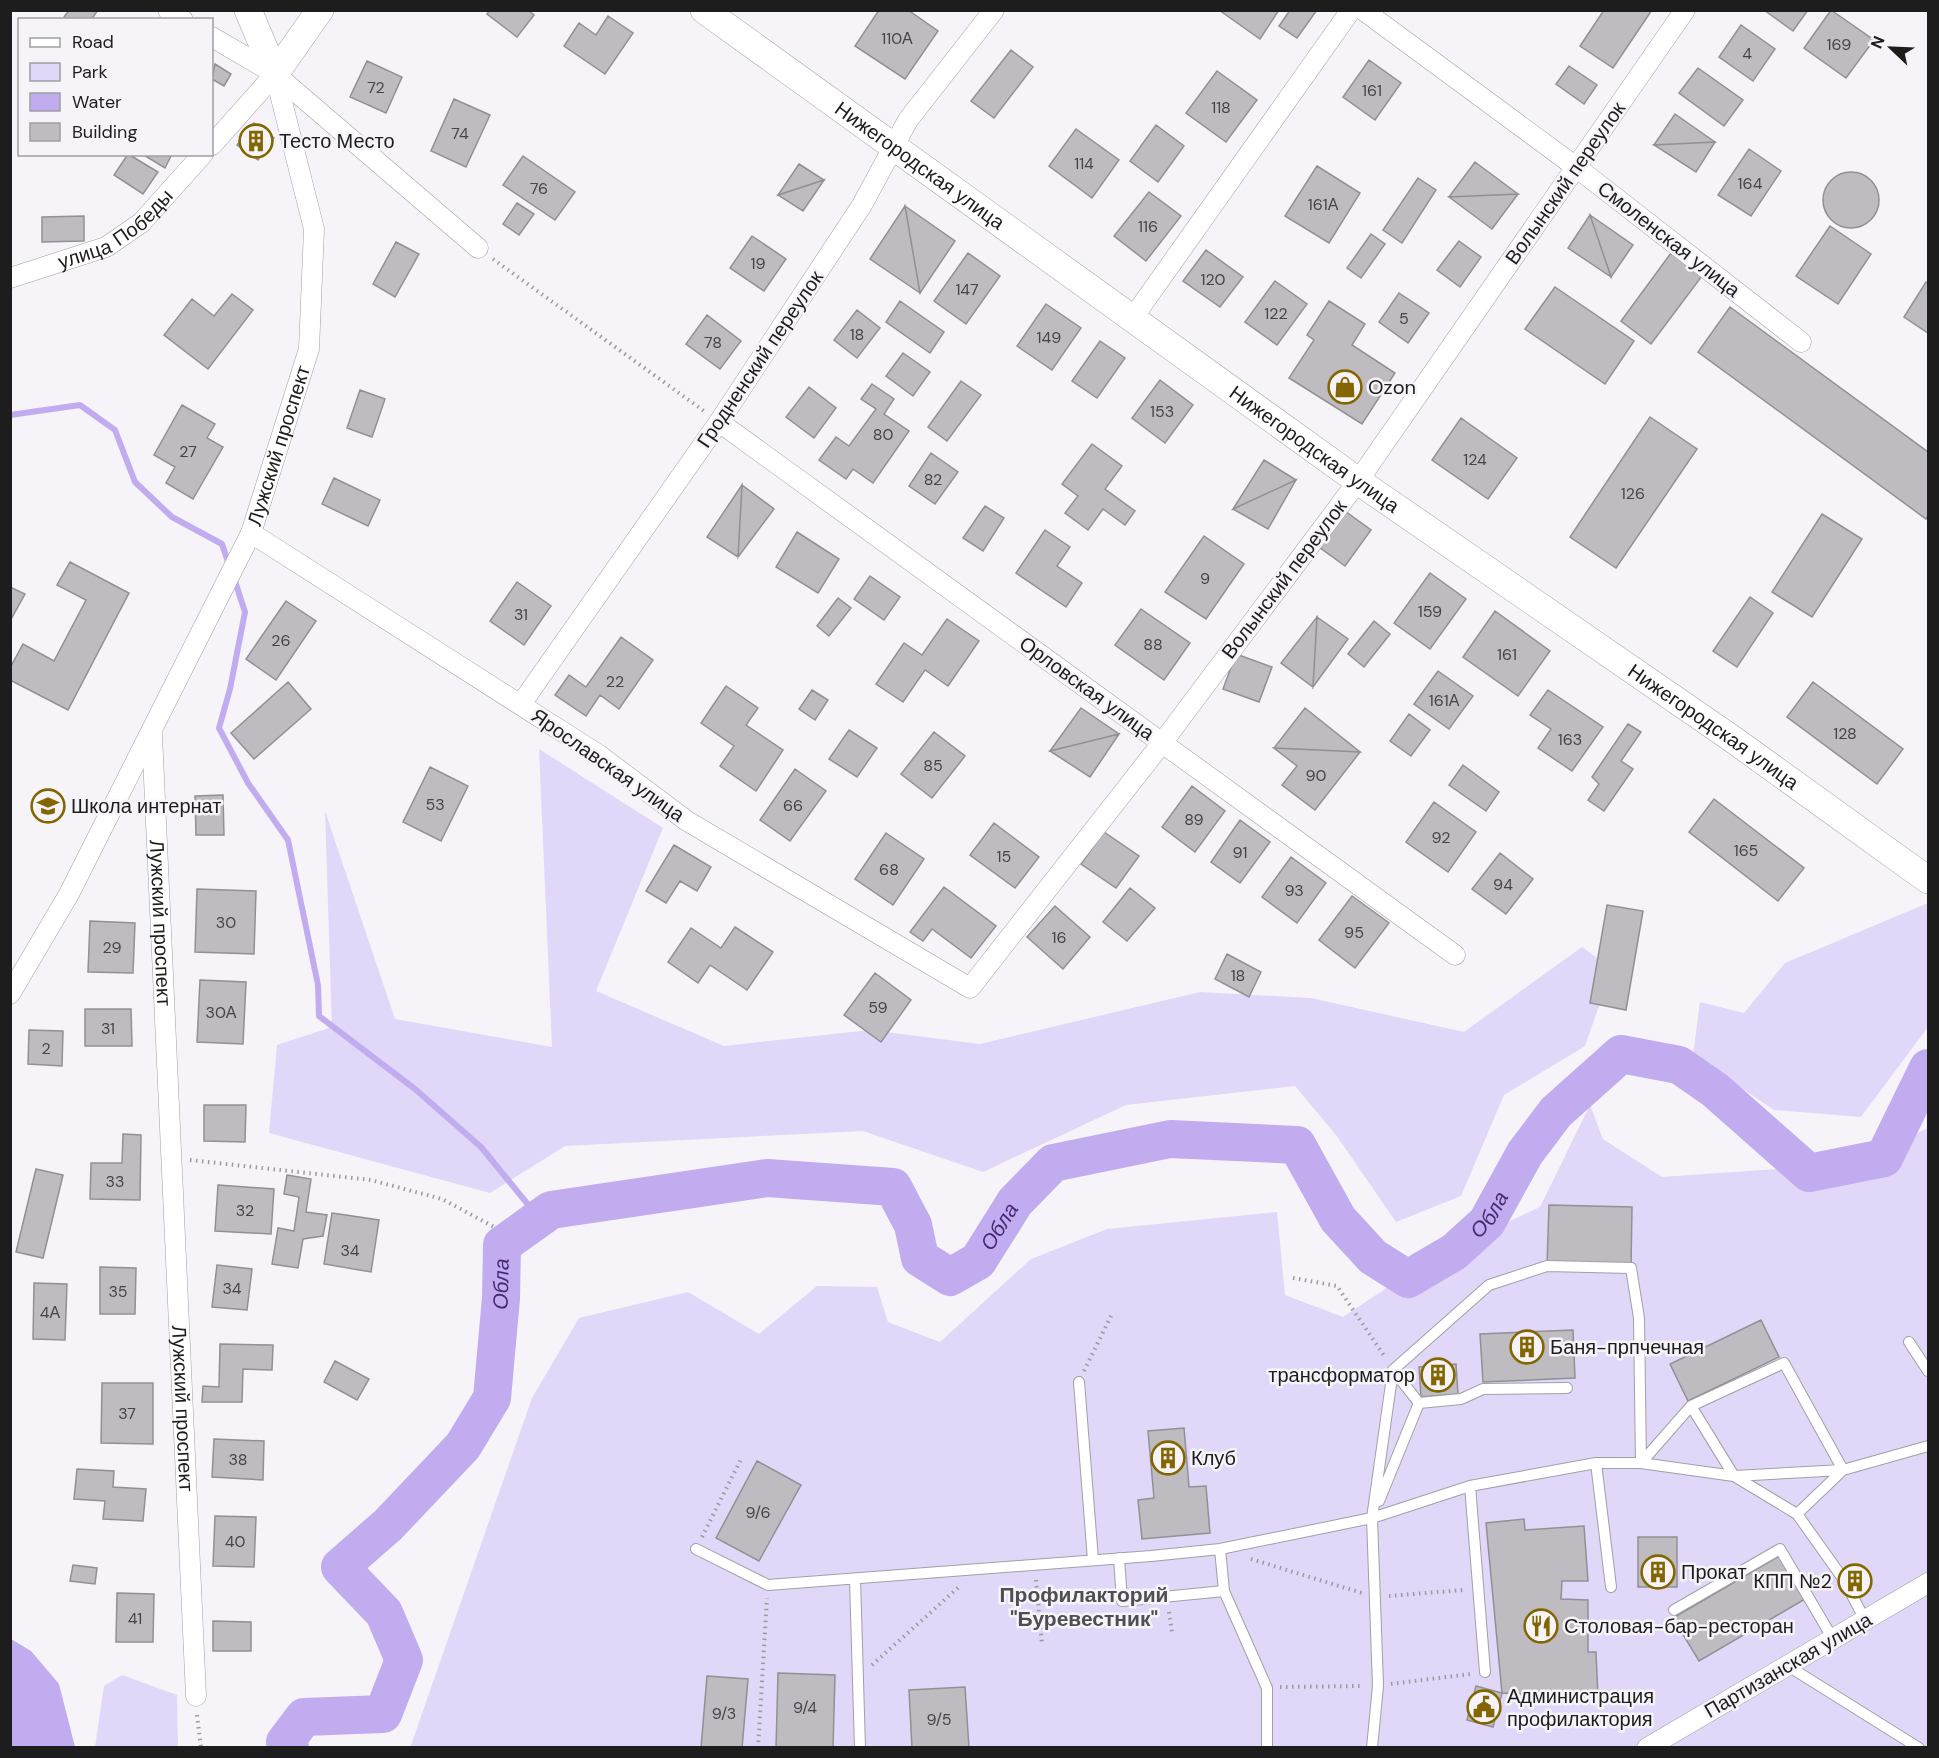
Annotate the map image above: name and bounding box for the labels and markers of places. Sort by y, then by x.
building icon: Тесто Место [238,123,274,159]
place label: Тесто Место [279,128,395,154]
shop icon: Ozon [1327,369,1363,405]
place label: Ozon [1368,374,1416,400]
school or university icon: Школа интернат [30,788,66,824]
place label: Школа интернат [71,793,221,819]
building icon: Баня-прпчечная [1509,1329,1545,1365]
place label: Баня-прпчечная [1550,1334,1704,1360]
building icon: трансформатор [1420,1357,1456,1393]
place label: трансформатор [1268,1362,1415,1388]
building icon: Клуб [1150,1440,1186,1476]
place label: Клуб [1191,1445,1236,1471]
building icon: Прокат [1640,1554,1676,1590]
place label: Прокат [1681,1559,1747,1585]
building icon: КПП №2 [1837,1563,1873,1599]
place label: КПП №2 [1753,1568,1832,1594]
restaurant icon: Столовая-бар-ресторан [1523,1608,1559,1644]
place label: Столовая-бар-ресторан [1564,1613,1794,1639]
place label: Администрация профилактория [1507,1683,1654,1732]
public building icon: Администрация профилактория [1466,1689,1502,1725]

